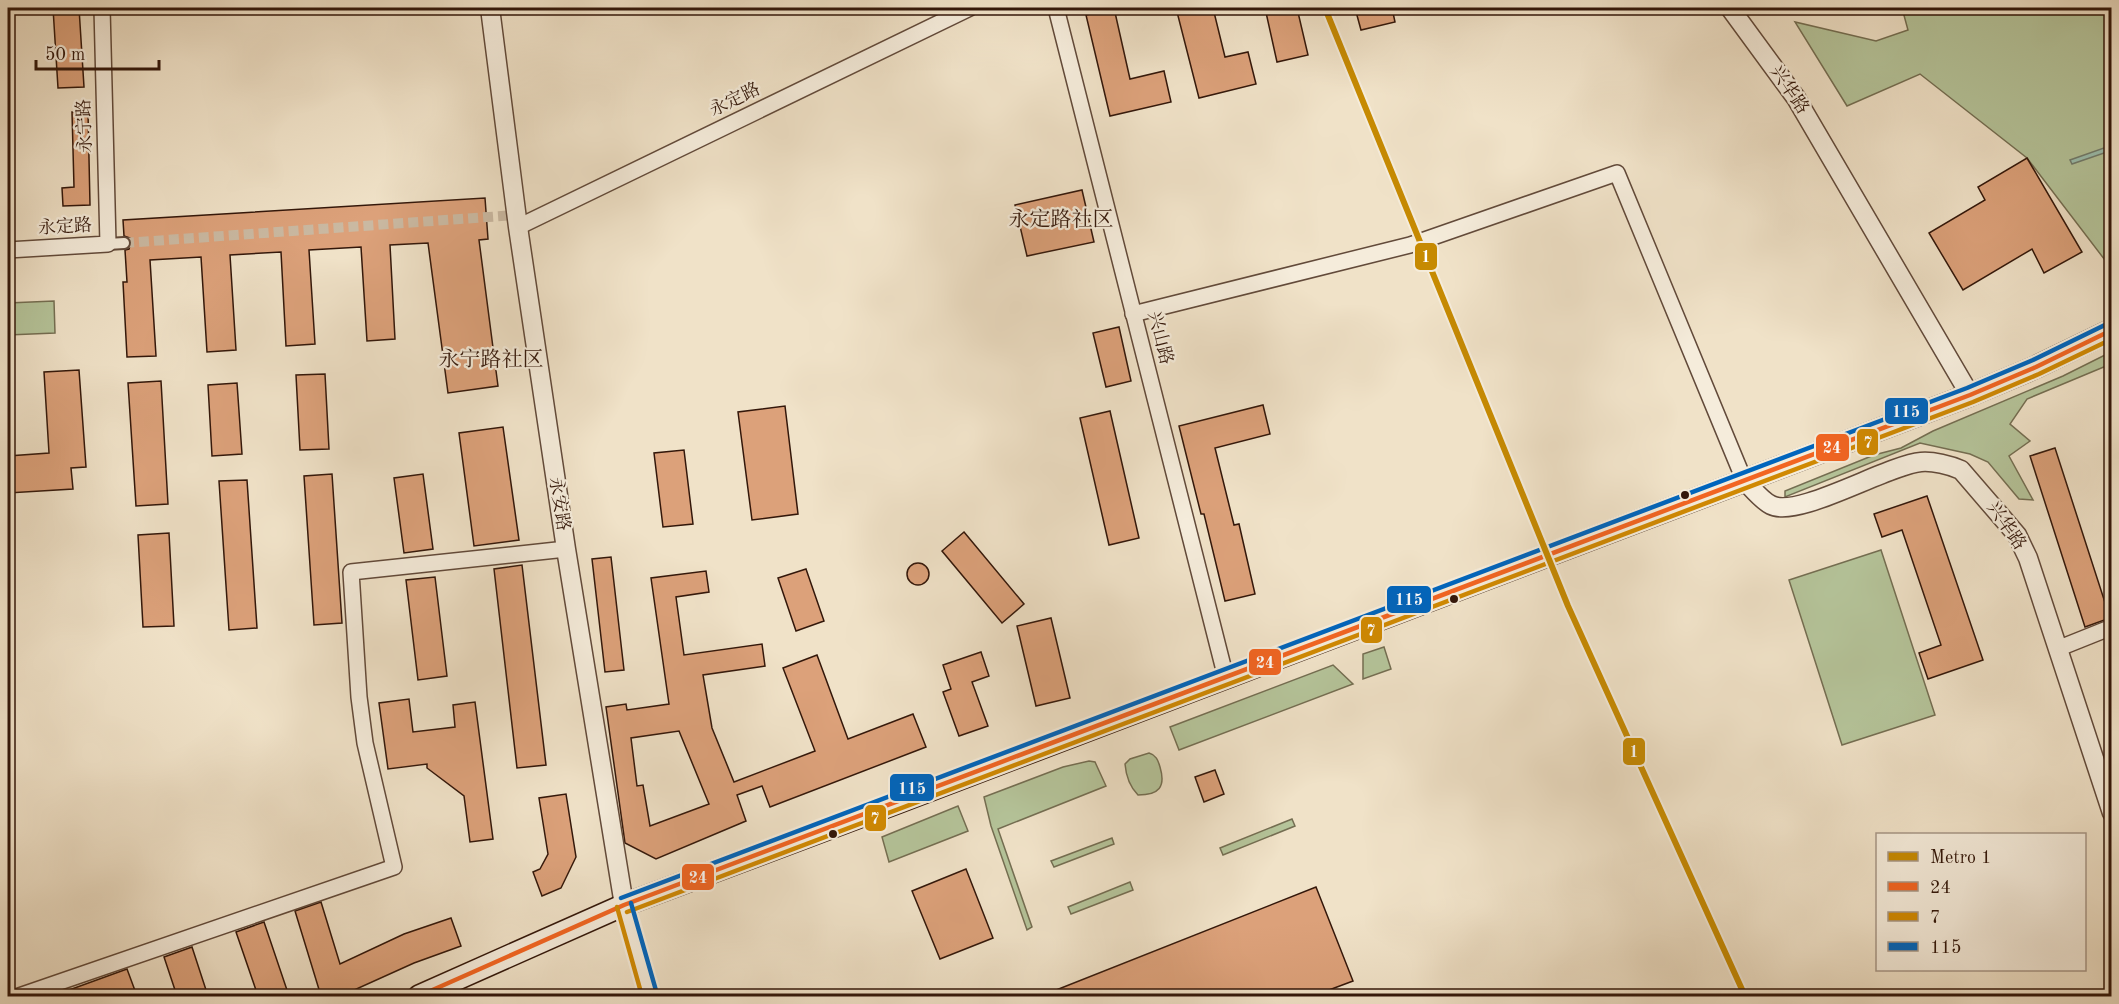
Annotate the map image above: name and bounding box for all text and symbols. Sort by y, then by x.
scale bar [36,33,159,71]
text: 50 m [45,46,85,64]
street label: 兴华路 [1766,61,1813,117]
street label: 永定路 [706,78,763,120]
street label: 永宁路 [73,99,95,153]
district label: 永定路社区 [1009,208,1114,231]
street label: 永定路 [37,215,92,237]
line badge: 1 [1414,242,1438,271]
text: 1 [1421,250,1431,266]
street label: 兴山路 [1145,309,1177,366]
district label: 永宁路社区 [439,348,544,371]
line badge: 115 [1884,397,1929,425]
text: 115 [1892,405,1920,421]
line badge: 7 [1856,428,1879,456]
line badge: 24 [1815,433,1850,462]
text: 7 [1863,436,1873,452]
text: 24 [1823,441,1841,457]
street label: 永安路 [546,476,574,532]
unlabelled marker [1679,489,1691,501]
street label: 兴华路 [1983,498,2030,553]
line badge: 115 [1386,585,1432,614]
text: 115 [1395,593,1423,609]
unlabelled marker [1448,593,1460,605]
line badge: 7 [1360,616,1383,644]
text: 7 [1366,624,1376,640]
line badge: 24 [1248,648,1282,676]
text: 24 [1256,656,1274,672]
line badge: 1 [1622,737,1646,766]
text: 1 [1629,745,1639,761]
line badge: 115 [889,773,935,802]
text: 115 [898,782,926,798]
line badge: 7 [864,804,887,832]
text: 7 [870,812,880,828]
unlabelled marker [827,828,839,840]
legend [1876,833,2086,971]
text: Metro 1 [1930,849,1991,867]
line badge: 24 [681,863,715,891]
text: 24 [689,871,707,887]
text: 24 [1930,879,1951,897]
text: 7 [1930,909,1940,927]
text: 115 [1930,939,1961,957]

